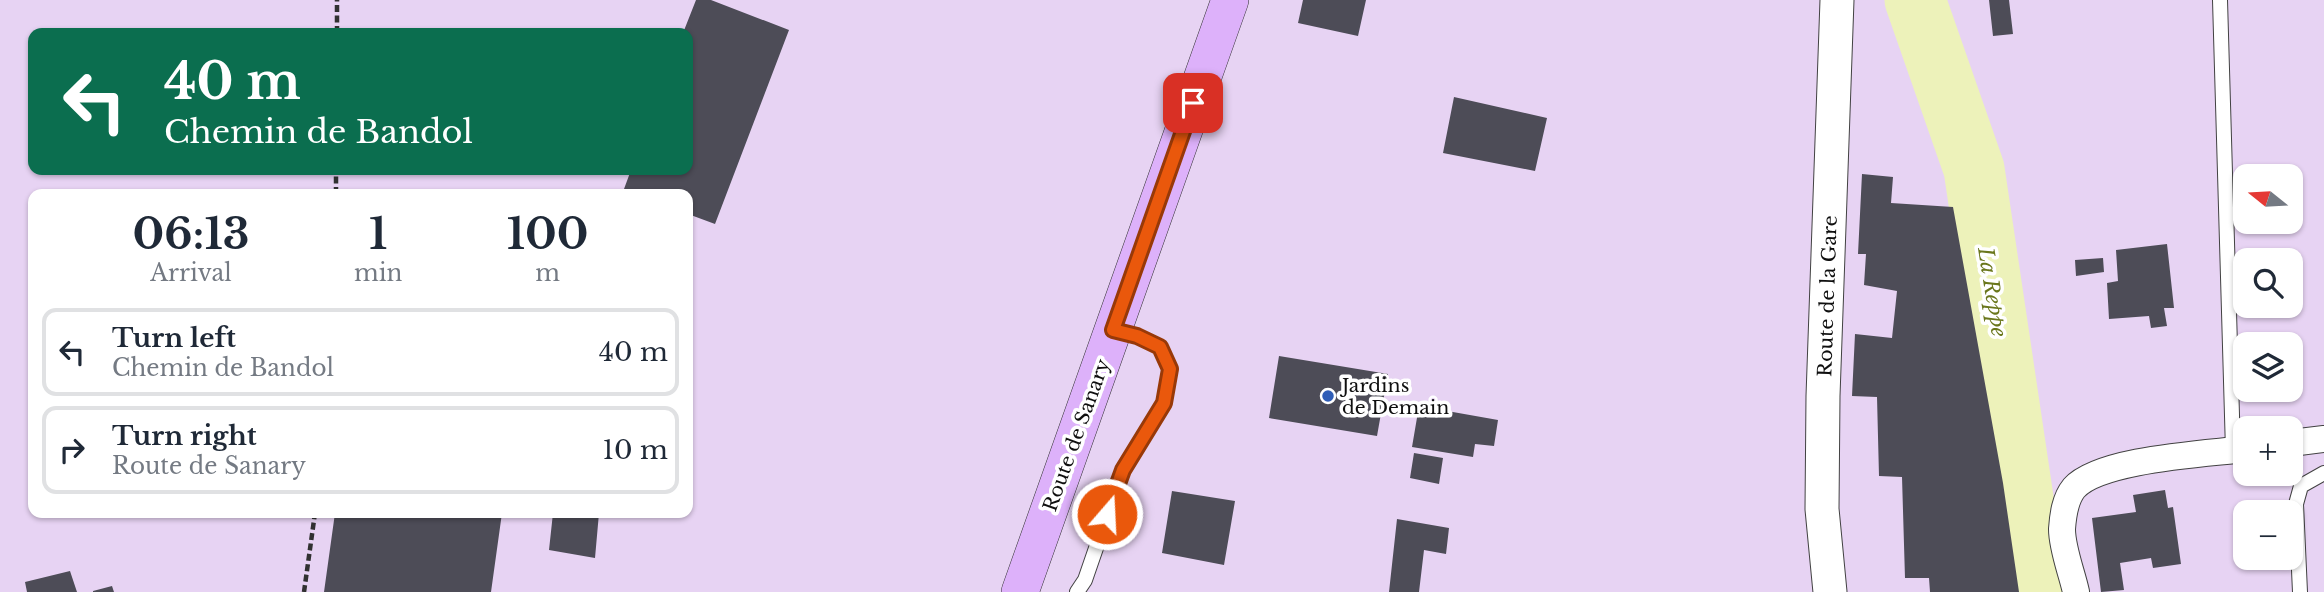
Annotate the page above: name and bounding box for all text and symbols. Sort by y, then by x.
text: 40 m [164,51,301,112]
icon: left [49,56,140,147]
pin [1163,73,1223,133]
icon: arrive [1174,84,1212,122]
text: Chemin de Bandol [164,112,473,152]
north arrow [2233,164,2303,234]
map controls [2233,164,2303,570]
text: 06:13 [132,208,249,260]
text: 1 [369,208,387,260]
text: 100 [507,208,589,260]
street label: Route de la Gare [1813,215,1842,377]
water label: La Reppe [1972,244,2012,339]
button: search [2233,248,2303,318]
text: Arrival [150,259,232,287]
text: min [354,259,402,287]
text: m [535,259,560,287]
text: Turn left [112,322,236,354]
button: layers [2233,332,2303,402]
icon: left [53,333,91,371]
text: 40 m [599,336,668,368]
text: Chemin de Bandol [112,354,334,382]
street label: Route de Sanary [1038,356,1115,514]
place label: Jardins de Demain [1339,374,1449,419]
marker: Jardins de Demain [1320,388,1336,404]
button: + [2233,416,2303,486]
text: Turn right [112,420,257,452]
icon: right [53,431,91,469]
text: 10 m [602,434,668,466]
text: Route de Sanary [112,452,306,480]
position arrow [1070,477,1144,551]
button: − [2233,500,2303,570]

